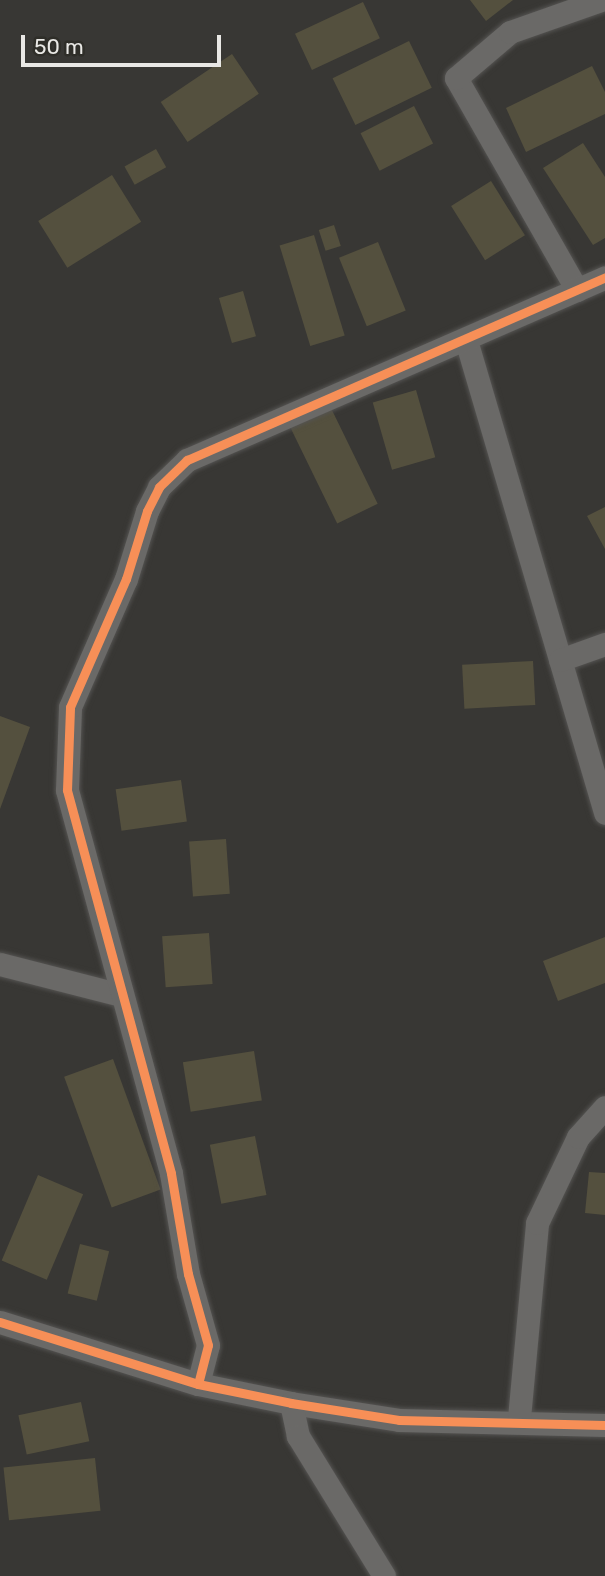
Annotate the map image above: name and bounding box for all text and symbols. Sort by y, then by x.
scale bar [24,21,224,65]
text: 50 m [34,34,84,59]

